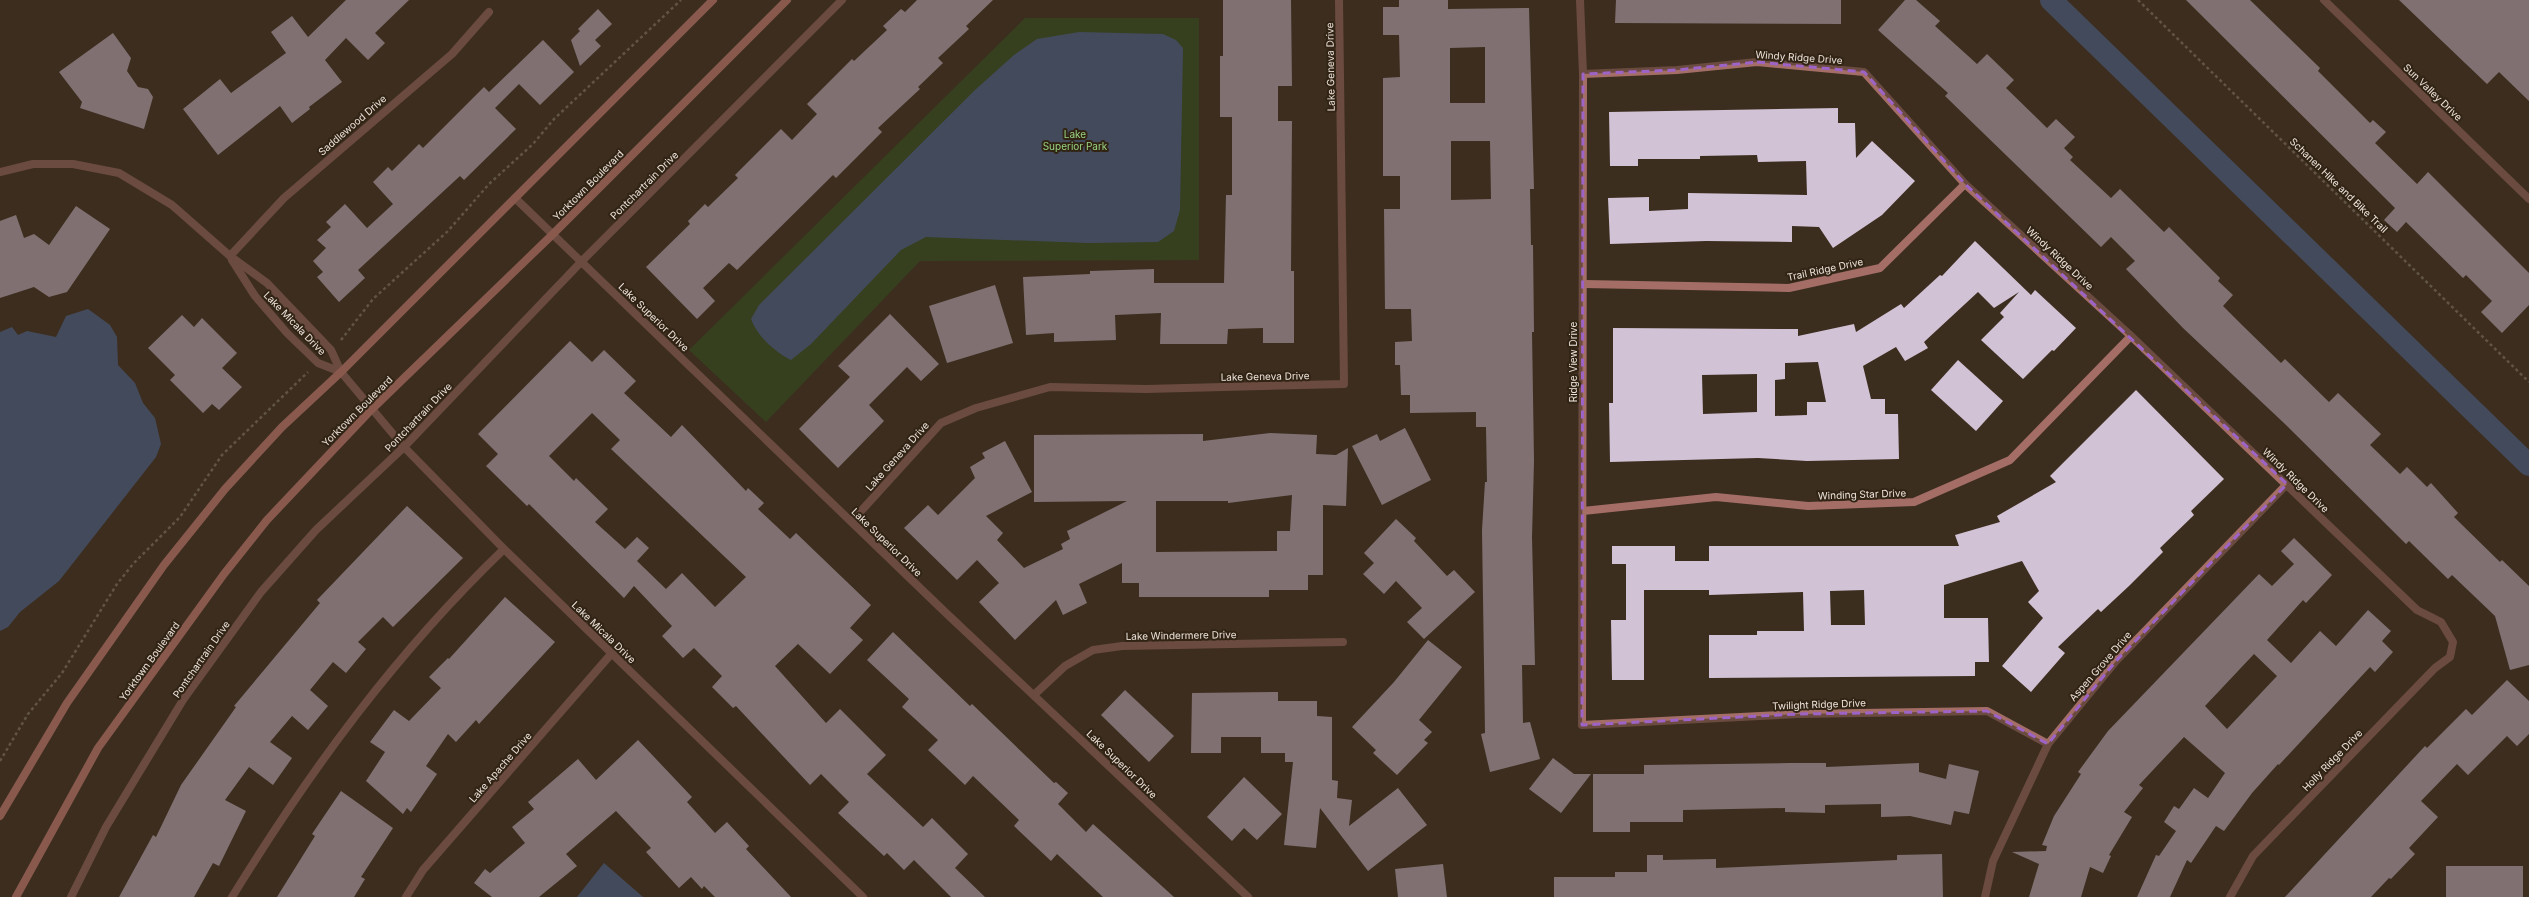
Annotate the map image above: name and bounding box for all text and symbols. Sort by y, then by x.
street label: Lake Geneva Drive [1323,22,1337,112]
street label: Windy Ridge Drive [1755,48,1843,66]
street label: Sun Valley Drive [2401,61,2465,123]
street label: Saddlewood Drive [316,92,389,158]
park label: Lake Superior Park [1043,128,1108,152]
street label: Schanen Hike and Bike Trail [2288,135,2390,235]
street label: Yorktown Boulevard [550,147,626,223]
street label: Pontchartrain Drive [608,148,681,221]
street label: Windy Ridge Drive [2024,224,2096,292]
street label: Trail Ridge Drive [1786,255,1864,283]
street label: Lake Superior Drive [616,280,692,354]
street label: Lake Micala Drive [262,289,329,357]
street label: Ridge View Drive [1567,322,1579,402]
street label: Lake Geneva Drive [1220,369,1310,383]
street label: Yorktown Boulevard [319,373,395,449]
street label: Pontchartrain Drive [382,380,454,454]
street label: Lake Geneva Drive [863,419,931,493]
street label: Windy Ridge Drive [2260,445,2332,515]
street label: Winding Star Drive [1818,486,1907,502]
street label: Lake Superior Drive [849,505,925,579]
street label: Lake Micala Drive [570,599,638,666]
street label: Pontchartrain Drive [170,618,232,700]
street label: Yorktown Boulevard [116,619,182,703]
street label: Lake Windermere Drive [1125,628,1237,642]
street label: Aspen Grove Drive [2066,629,2134,703]
street label: Twilight Ridge Drive [1772,696,1866,712]
street label: Holly Ridge Drive [2299,726,2365,793]
street label: Lake Superior Drive [1084,727,1160,801]
street label: Lake Apache Drive [466,729,534,805]

